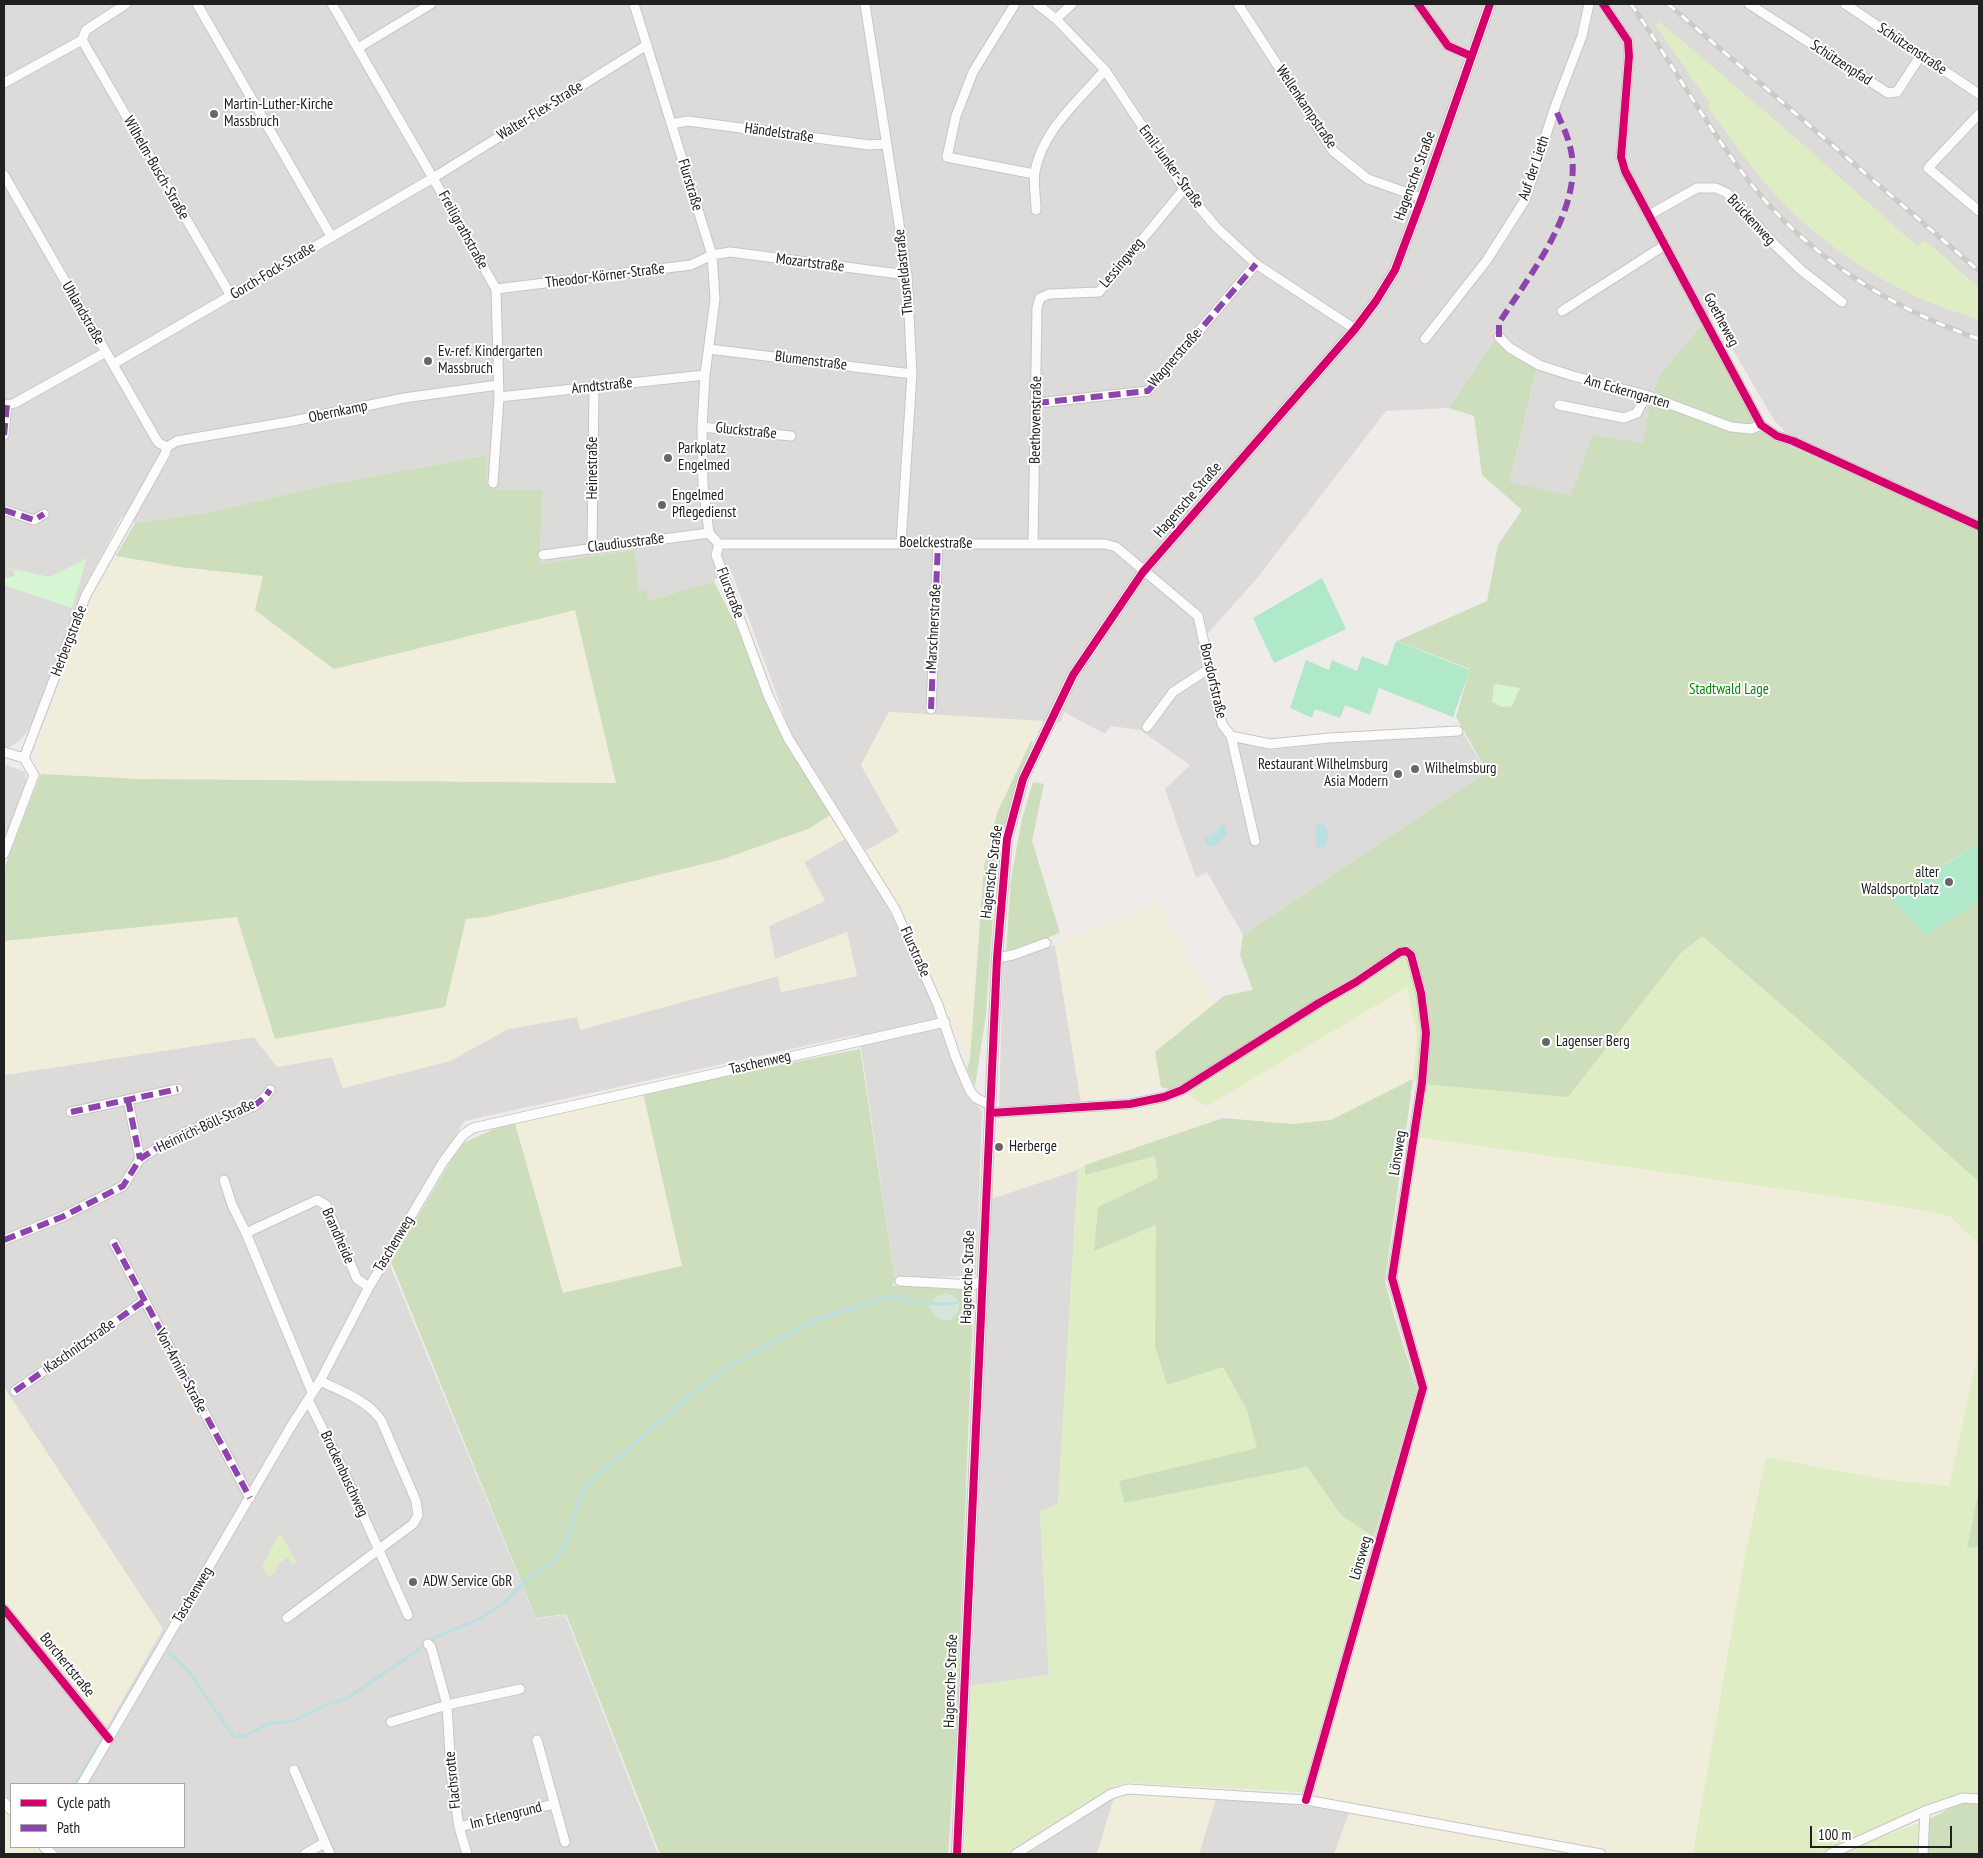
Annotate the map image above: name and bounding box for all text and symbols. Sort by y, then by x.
street label: Schützenstraße [1874,19,1950,79]
street label: Schützenpfad [1807,36,1875,90]
street label: Wellenkampstraße [1272,62,1340,152]
street label: Walter-Flex-Straße [494,78,586,144]
place label: Martin-Luther-Kirche Massbruch [224,96,333,131]
marker: Martin-Luther-Kirche Massbruch [208,108,220,120]
street label: Wilhelm-Busch-Straße [119,113,193,223]
street label: Händelstraße [743,119,815,147]
street label: Emil-Junker-Straße [1135,122,1207,212]
street label: Hagensche Straße [1390,129,1440,223]
street label: Auf der Lieth [1515,133,1553,203]
street label: Flurstraße [674,157,706,213]
street label: Freiligrathstraße [434,188,492,272]
street label: Brückenweg [1723,191,1779,249]
street label: Thusneldastraße [891,228,917,316]
street label: Lessingweg [1096,234,1148,292]
street label: Gorch-Fock-Straße [227,239,319,303]
street label: Mozartstraße [775,250,845,276]
street label: Theodor-Körner-Straße [544,260,666,292]
street label: Uhlandstraße [58,278,108,348]
street label: Goetheweg [1699,290,1743,350]
street label: Wagnerstraße [1145,325,1205,391]
place label: Ev.-ref. Kindergarten Massbruch [438,343,543,378]
street label: Blumenstraße [774,348,848,374]
marker: Ev.-ref. Kindergarten Massbruch [422,355,434,367]
street label: Am Eckerngarten [1582,371,1672,413]
street label: Arndtstraße [571,374,633,398]
street label: Beethovenstraße [1026,376,1046,464]
street label: Obernkamp [307,397,369,427]
street label: Gluckstraße [715,419,777,443]
street label: Heinestraße [584,436,602,500]
place label: Parkplatz Engelmed [678,440,730,475]
marker: Parkplatz Engelmed [662,452,674,464]
street label: Hagensche Straße [1150,459,1226,541]
place label: Engelmed Pflegedienst [672,487,736,522]
marker: Engelmed Pflegedienst [656,499,668,511]
street label: Claudiusstraße [587,529,665,557]
street label: Boelckestraße [899,533,973,553]
street label: Flurstraße [712,565,748,621]
street label: Marschnerstraße [923,583,945,671]
street label: Herbergstraße [47,603,91,679]
street label: Borsdorfstraße [1196,642,1230,720]
park label: Stadtwald Lage [1689,681,1769,699]
place label: Restaurant Wilhelmsburg Asia Modern [1258,756,1388,791]
place label: Wilhelmsburg [1425,760,1497,778]
marker: Wilhelmsburg [1409,763,1421,775]
marker: Restaurant Wilhelmsburg Asia Modern [1392,768,1404,780]
street label: Hagensche Straße [977,824,1007,920]
place label: alter Waldsportplatz [1861,864,1939,899]
marker: alter Waldsportplatz [1943,876,1955,888]
street label: Flurstraße [896,924,934,980]
place label: Lagenser Berg [1556,1033,1630,1051]
marker: Lagenser Berg [1540,1036,1552,1048]
street label: Taschenweg [728,1047,792,1079]
street label: Heinrich-Böll-Straße [154,1095,258,1157]
street label: Lönsweg [1386,1129,1410,1177]
place label: Herberge [1009,1138,1057,1156]
marker: Herberge [993,1141,1005,1153]
street label: Brandheide [318,1205,358,1267]
street label: Taschenweg [370,1213,418,1275]
street label: Hagensche Straße [957,1230,979,1324]
street label: Kaschnitzstraße [41,1315,119,1377]
street label: Von-Arnim-Straße [151,1326,211,1416]
street label: Brockenbuschweg [316,1428,372,1520]
street label: Lönsweg [1346,1534,1376,1582]
street label: Taschenweg [169,1564,217,1626]
place label: ADW Service GbR [423,1573,512,1591]
marker: ADW Service GbR [407,1576,419,1588]
street label: Borchertstraße [36,1629,98,1701]
street label: Hagensche Straße [940,1634,962,1728]
street label: Flachsrotte [441,1750,465,1810]
legend [10,1783,185,1848]
text: Cycle path [57,1793,110,1812]
street label: Im Erlengrund [468,1798,544,1834]
scale bar [1813,1816,1956,1848]
text: Path [57,1818,80,1837]
text: 100 m [1818,1825,1851,1844]

